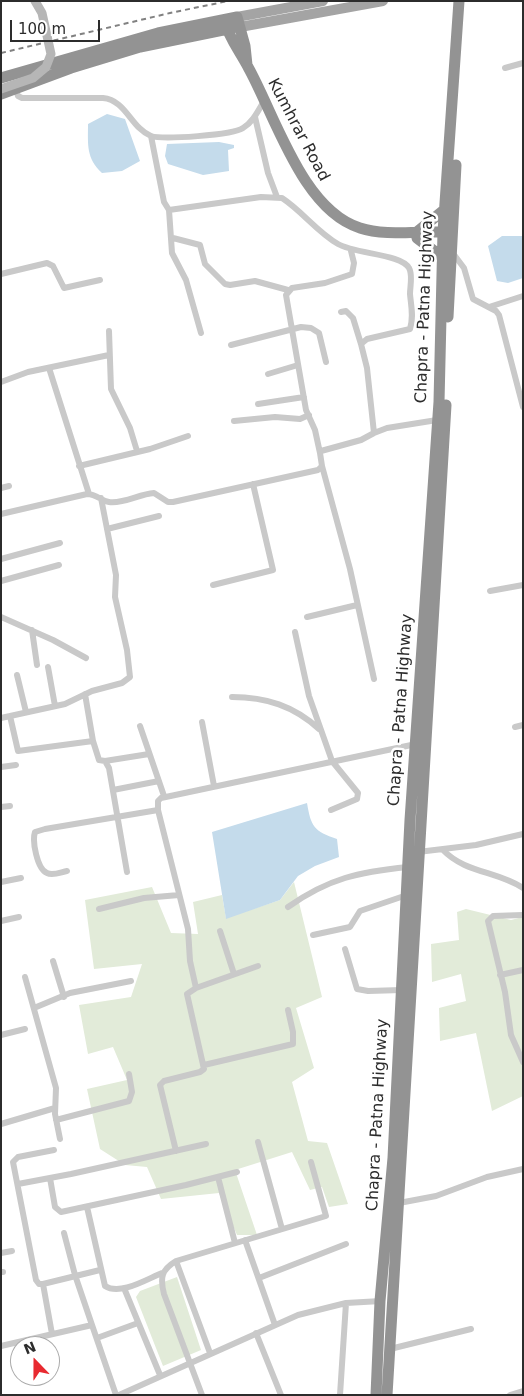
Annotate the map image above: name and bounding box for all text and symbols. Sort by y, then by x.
scale bar [12,10,102,42]
text: 100 m [18,20,66,38]
street label: Kumhrar Road [263,75,333,185]
street label: Chapra - Patna Highway [412,210,438,404]
street label: Chapra - Patna Highway [385,613,417,807]
street label: Chapra - Patna Highway [363,1018,393,1212]
north arrow [10,1336,60,1386]
text: N [21,1338,38,1358]

